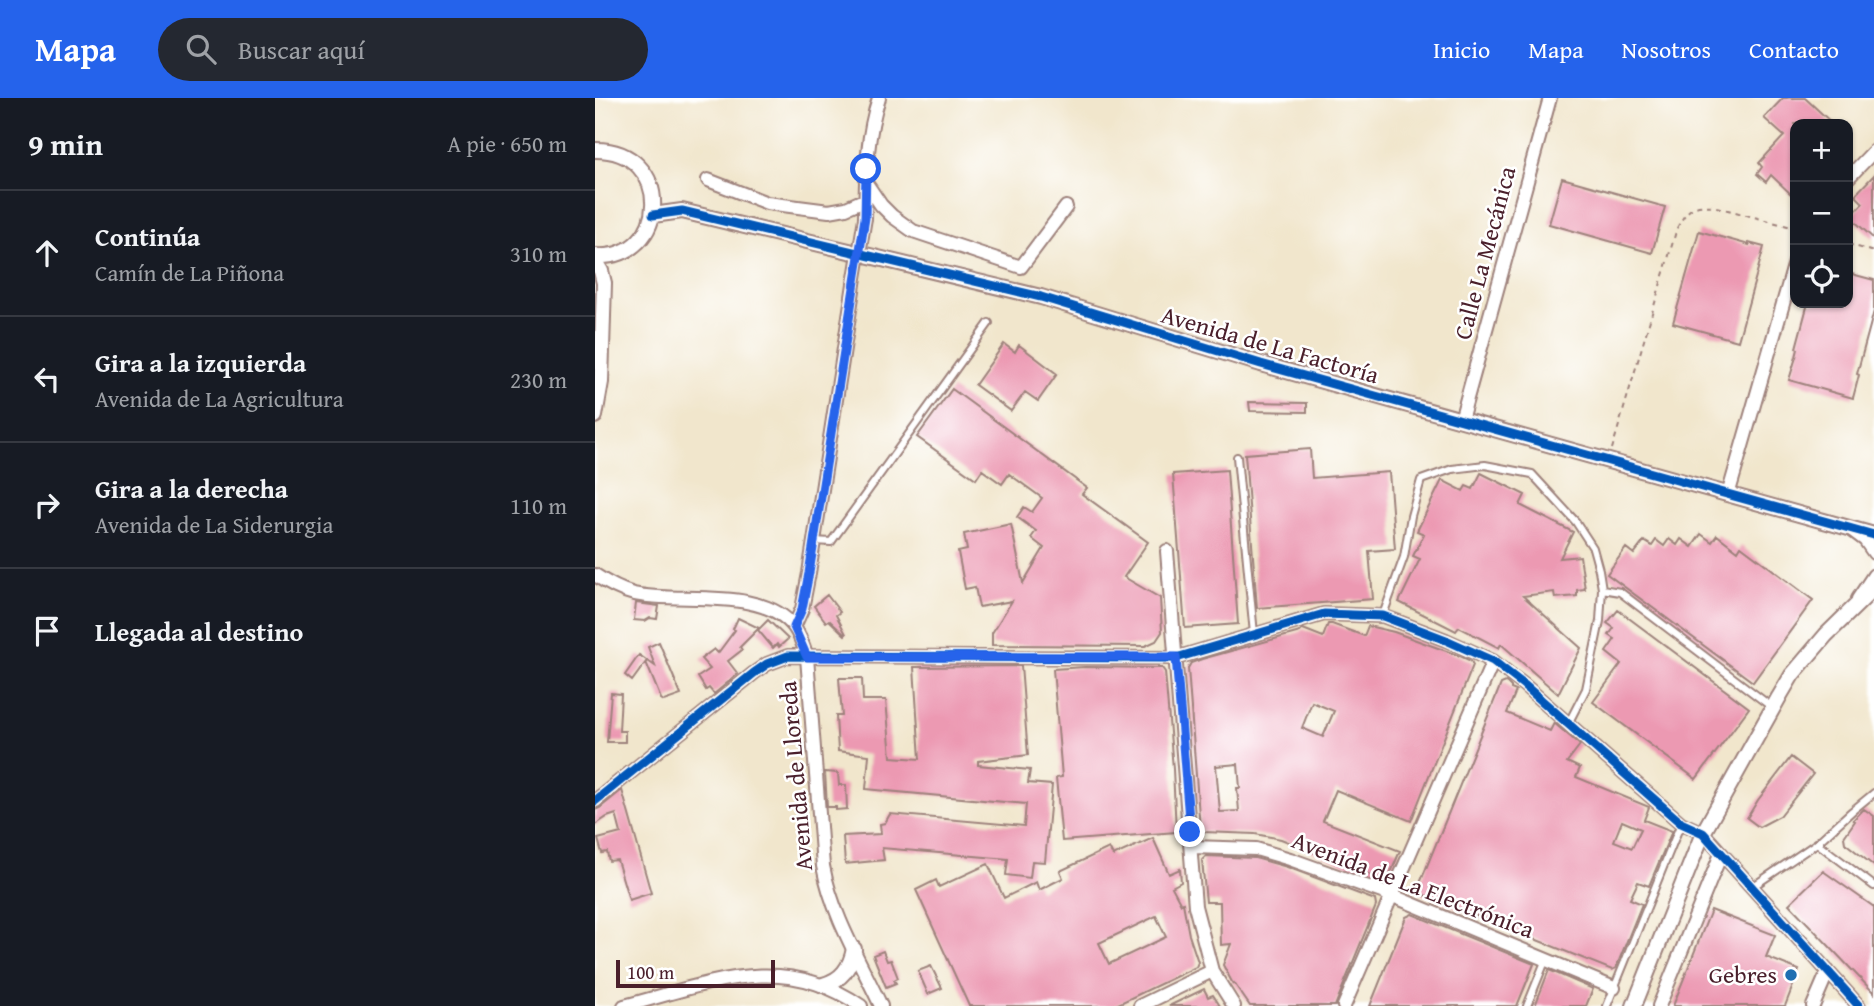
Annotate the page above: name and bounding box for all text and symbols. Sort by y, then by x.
search box [158,18,648,81]
text: Mapa [35,25,116,73]
icon: search [182,30,220,68]
text: Buscar aquí [238,30,365,69]
text: Inicio [1433,32,1490,67]
text: Mapa [1528,32,1584,67]
text: Nosotros [1622,32,1711,67]
text: Contacto [1749,32,1839,67]
map controls [1790,119,1853,308]
button: + [1790,119,1853,182]
text: 9 min [28,122,103,166]
text: A pie · 650 m [447,127,567,160]
route start [850,153,881,184]
street label: Calle La Mecánica [1445,162,1525,343]
button: − [1790,182,1853,245]
text: Continúa [95,217,200,256]
icon: ahead [28,234,66,272]
text: 310 m [510,237,567,270]
button: locate [1790,245,1853,308]
text: Camín de La Piñona [95,256,284,289]
street label: Avenida de La Factoría [1157,297,1384,393]
text: Gira a la izquierda [95,343,306,382]
icon: left [28,360,66,398]
text: 230 m [510,363,567,396]
text: Avenida de La Agricultura [95,382,344,415]
text: Gira a la derecha [95,469,288,508]
icon: right [28,486,66,524]
text: 110 m [510,489,567,522]
text: Avenida de La Siderurgia [95,508,333,541]
icon: arrive [28,612,66,650]
text: Llegada al destino [95,612,303,651]
street label: Avenida de Lloreda [770,679,821,873]
route end [1174,816,1205,847]
street label: Avenida de La Electrónica [1287,822,1540,947]
scale bar [616,957,775,989]
place label: Gebres [1709,957,1777,992]
text: 100 m [627,958,674,986]
marker: Gebres [1783,967,1799,983]

